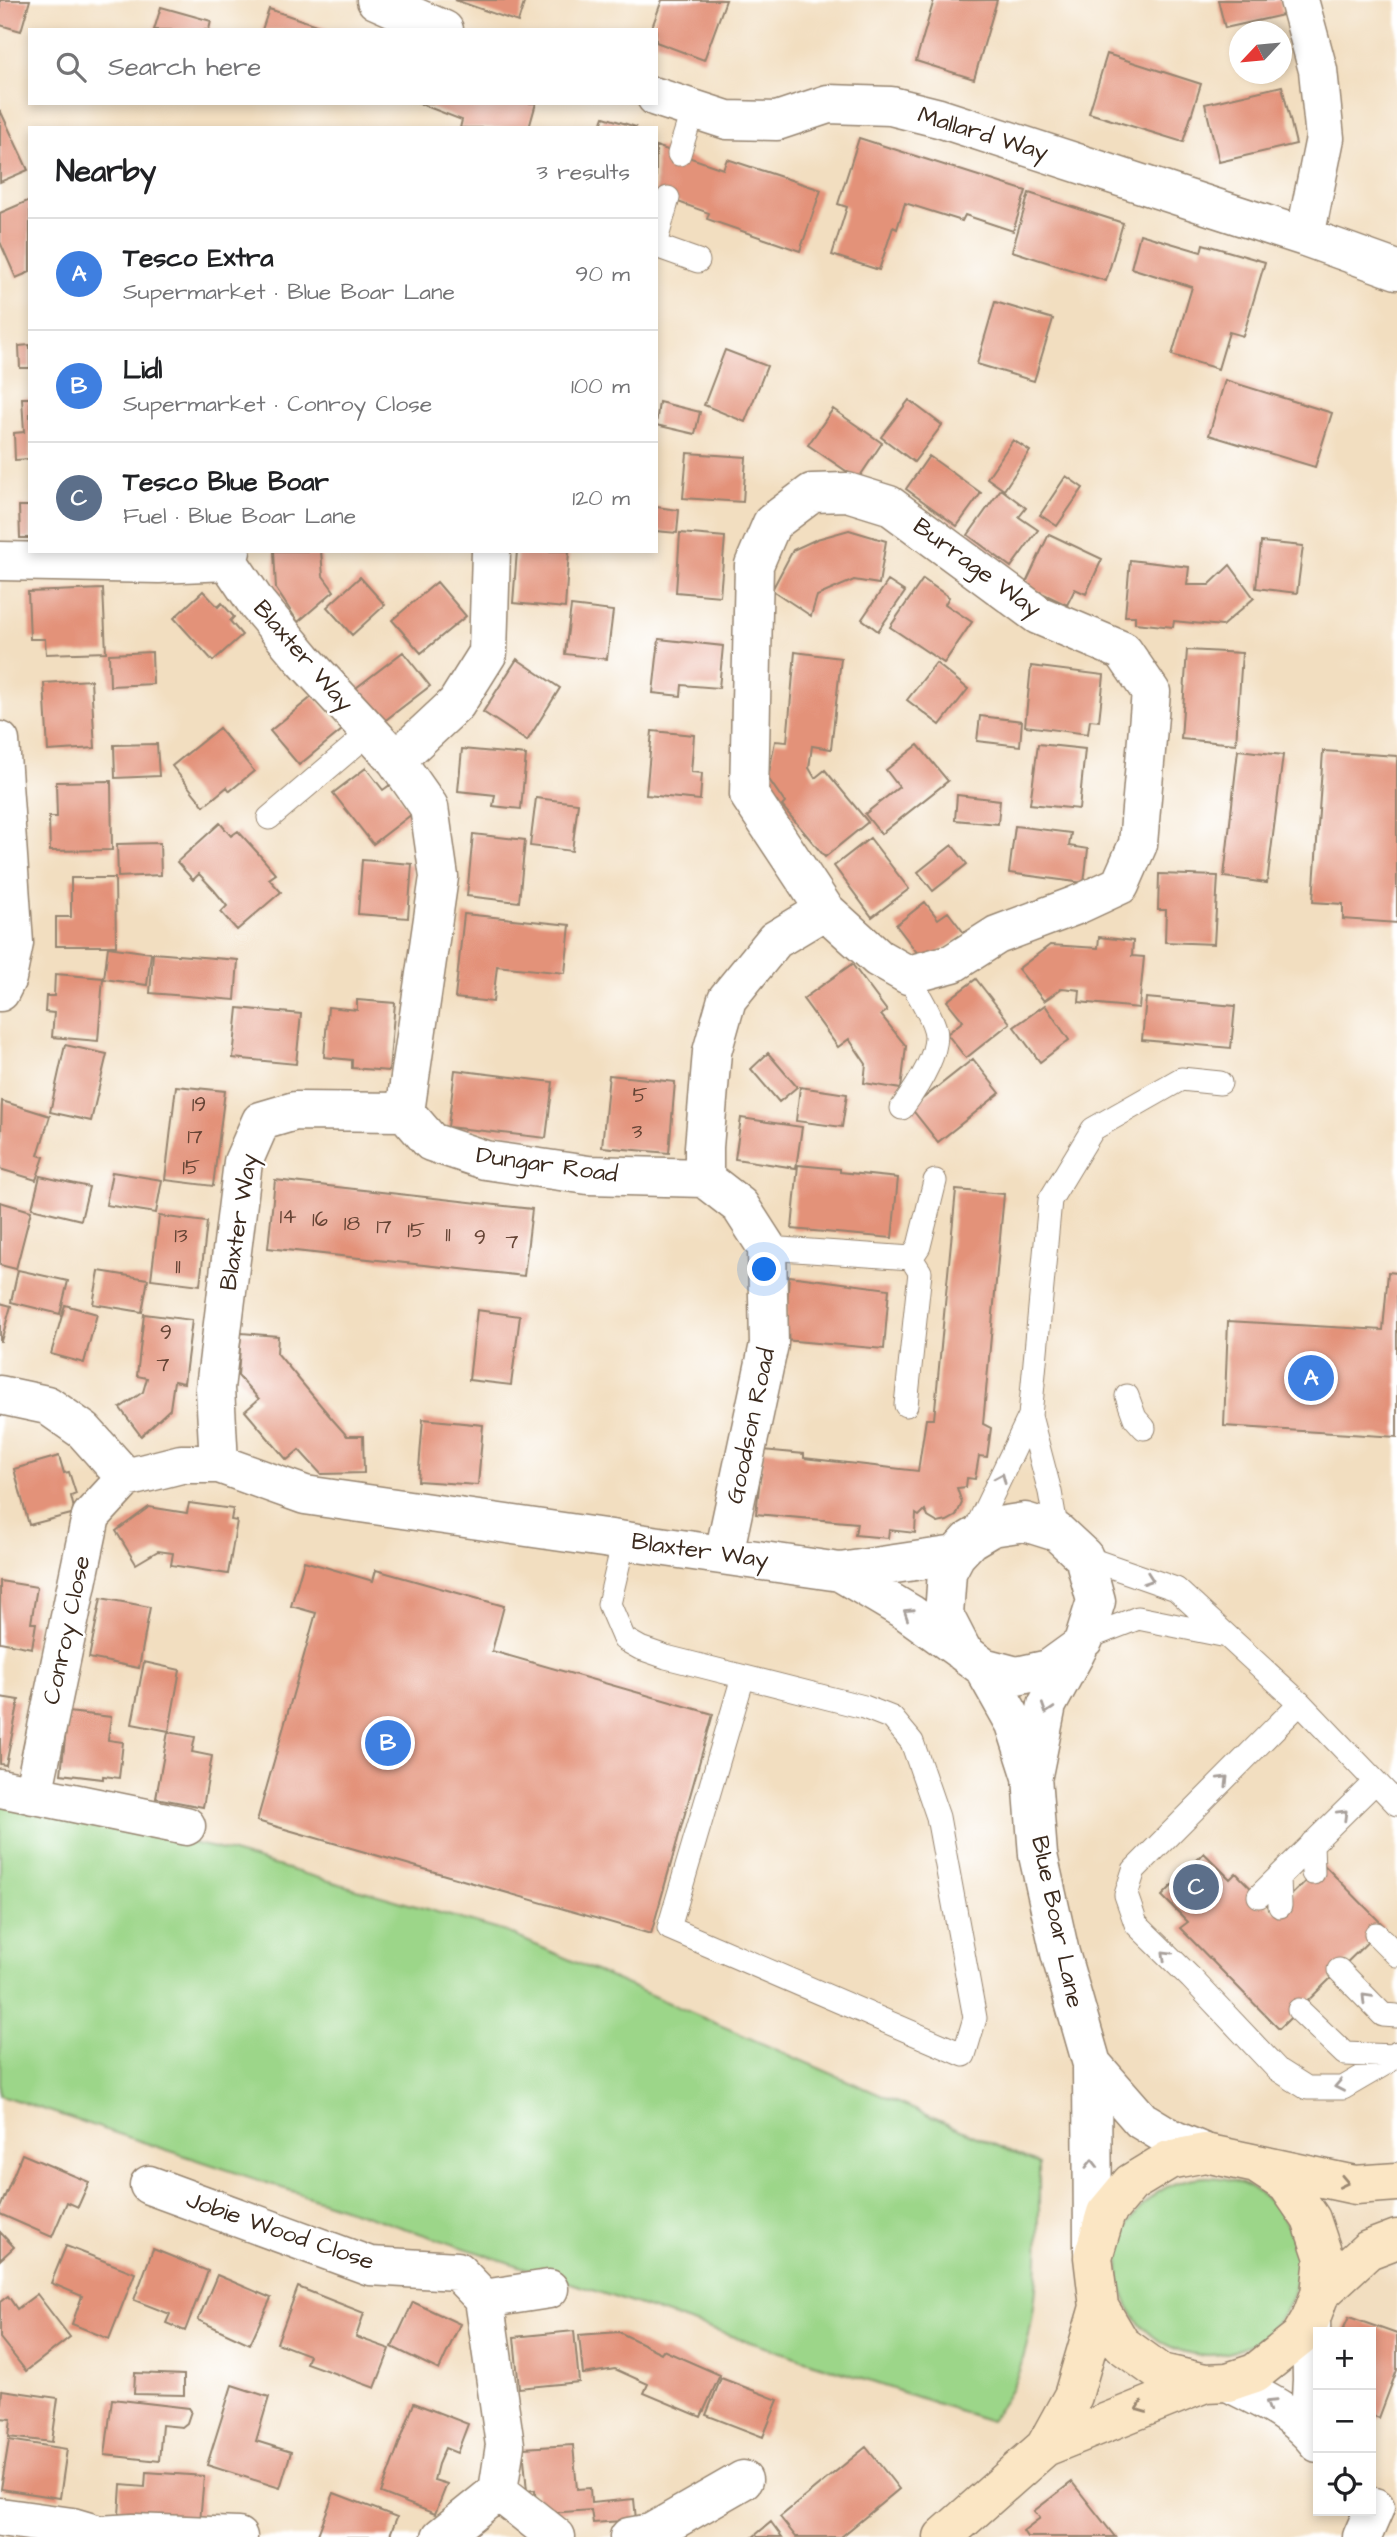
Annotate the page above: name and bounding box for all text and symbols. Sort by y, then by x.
north arrow [1229,21,1292,84]
search box [28,28,658,105]
icon: search [52,48,90,86]
text: Search here [108,49,261,85]
street label: Mallard Way [913,98,1052,171]
text: Nearby [56,151,156,193]
text: 3 results [536,156,630,188]
text: Tesco Extra [123,240,274,276]
text: A [72,258,86,290]
text: 90 m [575,258,630,290]
text: Supermarket · Blue Boar Lane [123,276,455,308]
text: Lidl [123,352,162,388]
text: B [71,370,87,402]
text: 100 m [571,370,630,402]
text: Supermarket · Conroy Close [123,388,432,420]
text: Tesco Blue Boar [123,464,329,500]
text: C [71,482,87,514]
text: 120 m [572,482,630,514]
text: Fuel · Blue Boar Lane [123,500,356,532]
street label: Burrage Way [905,510,1048,627]
street label: Blaxter Way [244,593,361,720]
house number: 5 [633,1081,648,1110]
house number: 19 [192,1090,206,1119]
house number: 3 [632,1117,643,1146]
house number: 17 [187,1122,203,1151]
street label: Dungar Road [474,1138,620,1193]
street label: Blaxter Way [211,1151,268,1293]
house number: 15 [182,1153,200,1182]
house number: 14 [280,1202,296,1231]
house number: 16 [312,1205,328,1234]
house number: 18 [344,1209,361,1238]
house number: 17 [376,1212,392,1241]
house number: 15 [407,1216,425,1245]
house number: 11 [445,1220,451,1249]
house number: 13 [174,1221,188,1250]
house number: 9 [474,1223,486,1252]
house number: 7 [506,1227,519,1256]
house number: 11 [175,1252,181,1281]
your location [747,1252,781,1286]
house number: 9 [160,1318,172,1347]
street label: Goodson Road [718,1345,784,1507]
house number: 7 [157,1350,170,1379]
pin: A [1288,1352,1334,1404]
one-way arrow [992,1473,1006,1485]
street label: Blaxter Way [629,1525,771,1578]
street label: Conroy Close [35,1552,100,1708]
one-way arrow [1142,1571,1154,1585]
one-way arrow [902,1608,915,1621]
one-way arrow [1041,1702,1056,1714]
pin: B [365,1717,411,1769]
one-way arrow [1216,1775,1229,1788]
one-way arrow [1334,1809,1347,1822]
street label: Blue Boar Lane [1022,1833,1092,2011]
pin: C [1173,1861,1219,1913]
one-way arrow [1161,1950,1174,1963]
one-way arrow [1361,1993,1374,2006]
one-way arrow [1333,2078,1345,2093]
one-way arrow [1084,2159,1100,2169]
one-way arrow [1338,2174,1350,2189]
street label: Jobie Wood Close [181,2183,379,2279]
map controls [1313,2327,1376,2516]
button: + [1313,2327,1376,2390]
button: − [1313,2390,1376,2453]
one-way arrow [1264,2399,1277,2412]
one-way arrow [1136,2400,1148,2414]
button: locate [1313,2453,1376,2516]

